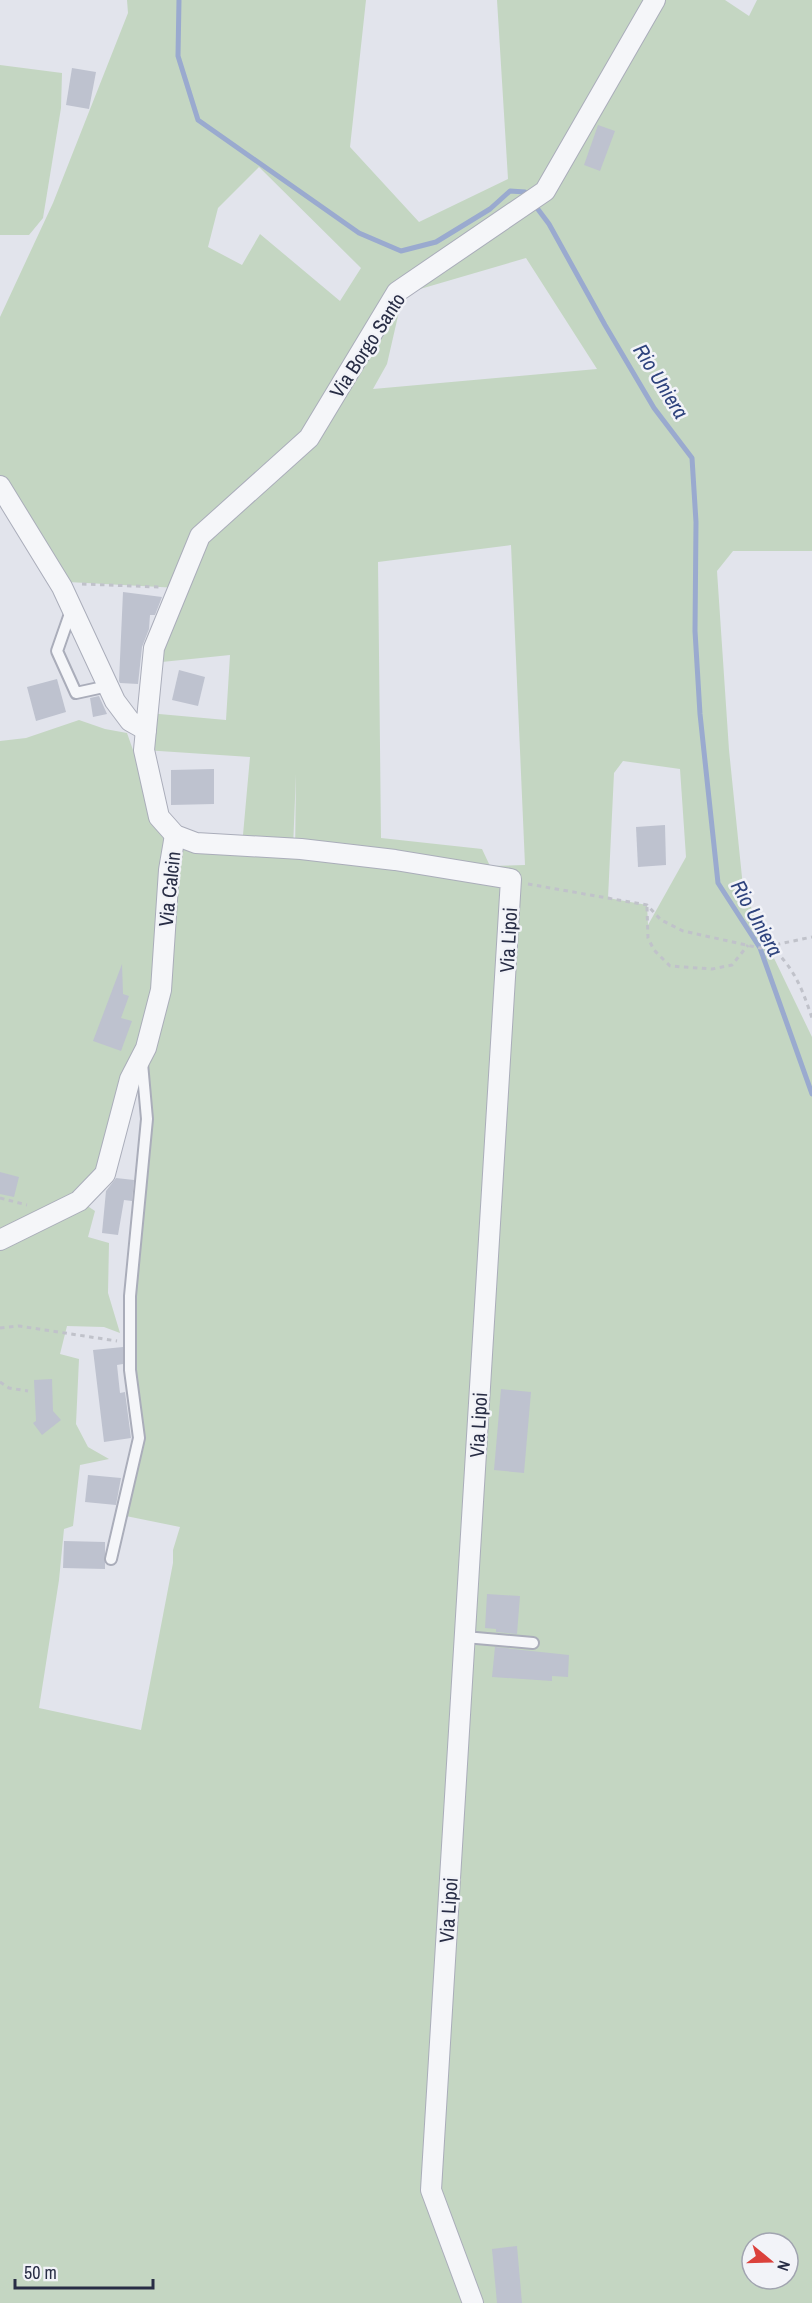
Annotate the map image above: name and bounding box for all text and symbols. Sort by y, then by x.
street label: Via Borgo Santo [323,287,411,403]
water label: Rio Uniera [627,338,695,424]
street label: Via Calcin [152,850,186,928]
water label: Rio Uniera [724,875,790,961]
street label: Via Lipoi [493,907,523,973]
street label: Via Lipoi [463,1392,493,1458]
street label: Via Lipoi [432,1876,464,1944]
north arrow [740,2231,800,2291]
scale bar [15,2252,153,2290]
text: N [772,2258,796,2274]
text: 50 m [24,2260,57,2285]

